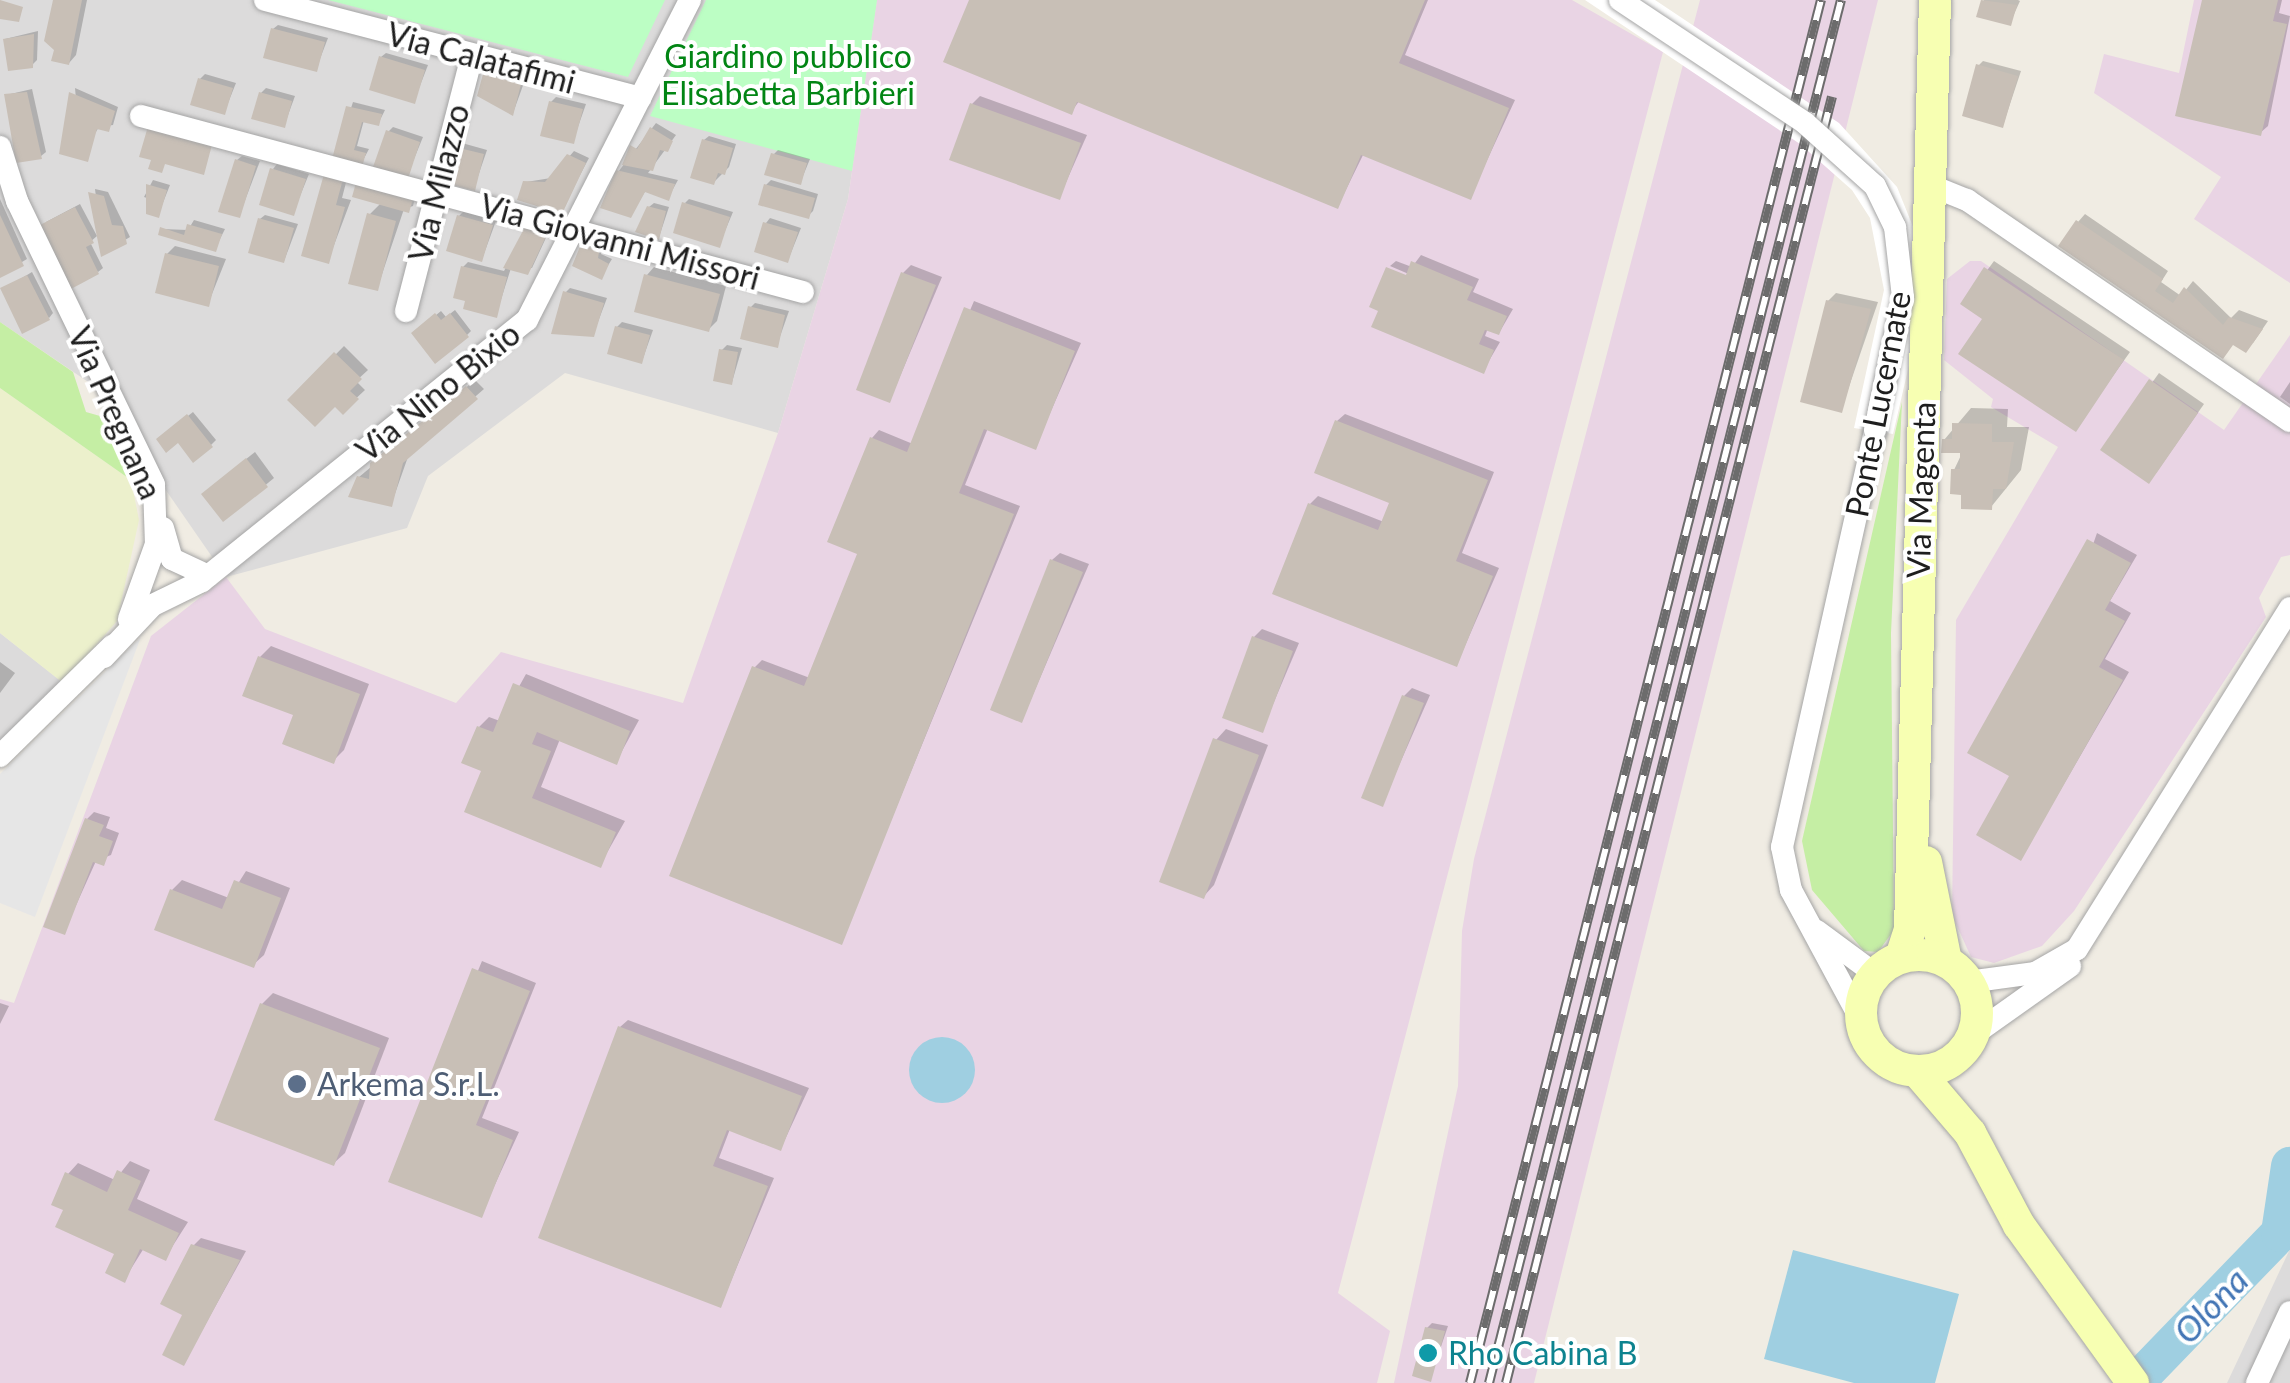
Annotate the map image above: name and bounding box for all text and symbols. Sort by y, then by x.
street label: Via Calatafimi [383,14,579,102]
park label: Giardino pubblico Elisabetta Barbieri [661,38,915,113]
street label: Via Milazzo [401,100,477,266]
street label: Via Giovanni Missori [476,186,764,298]
street label: Ponte Lucernate [1837,288,1919,520]
street label: Via Nino Bixio [348,314,528,470]
street label: Via Pregnana [60,321,170,505]
street label: Via Magenta [1899,401,1943,579]
place label: Arkema S.r.L. [317,1065,500,1103]
marker: Arkema S.r.L. [286,1073,308,1095]
water label: Olona [2164,1259,2256,1351]
place label: Rho Cabina B [1448,1334,1638,1372]
marker: Rho Cabina B [1417,1342,1439,1364]

